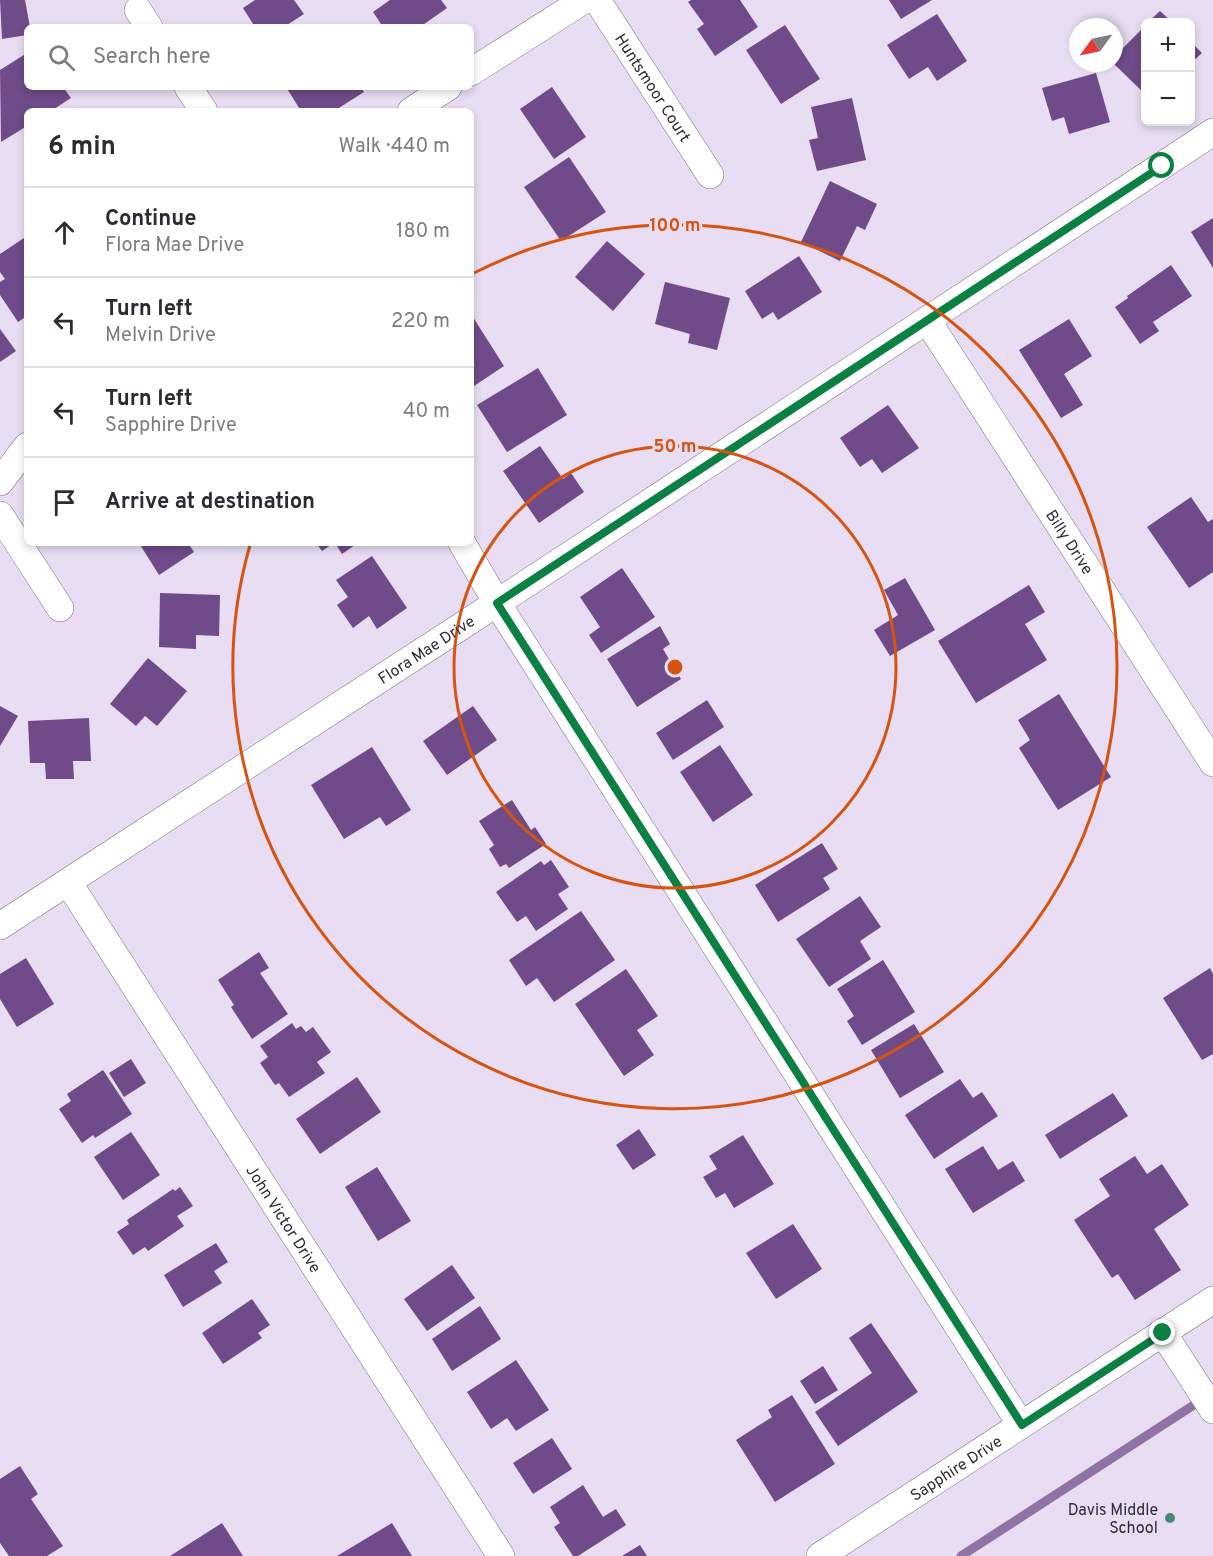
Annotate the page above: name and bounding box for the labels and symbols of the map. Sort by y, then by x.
north arrow [1069,18,1123,72]
street label: Huntsmoor Court [609,30,694,147]
route start [1148,152,1174,178]
text: 100 m [649,215,701,238]
text: 50 m [653,436,697,459]
street label: Billy Drive [1040,507,1097,579]
street label: Flora Mae Drive [375,612,479,690]
centre of rings [665,657,685,677]
street label: John Victor Drive [241,1162,324,1277]
route end [1149,1319,1175,1345]
street label: Sapphire Drive [907,1432,1006,1506]
place label: Davis Middle School [1068,1501,1158,1539]
marker: Davis Middle School [1163,1511,1177,1525]

